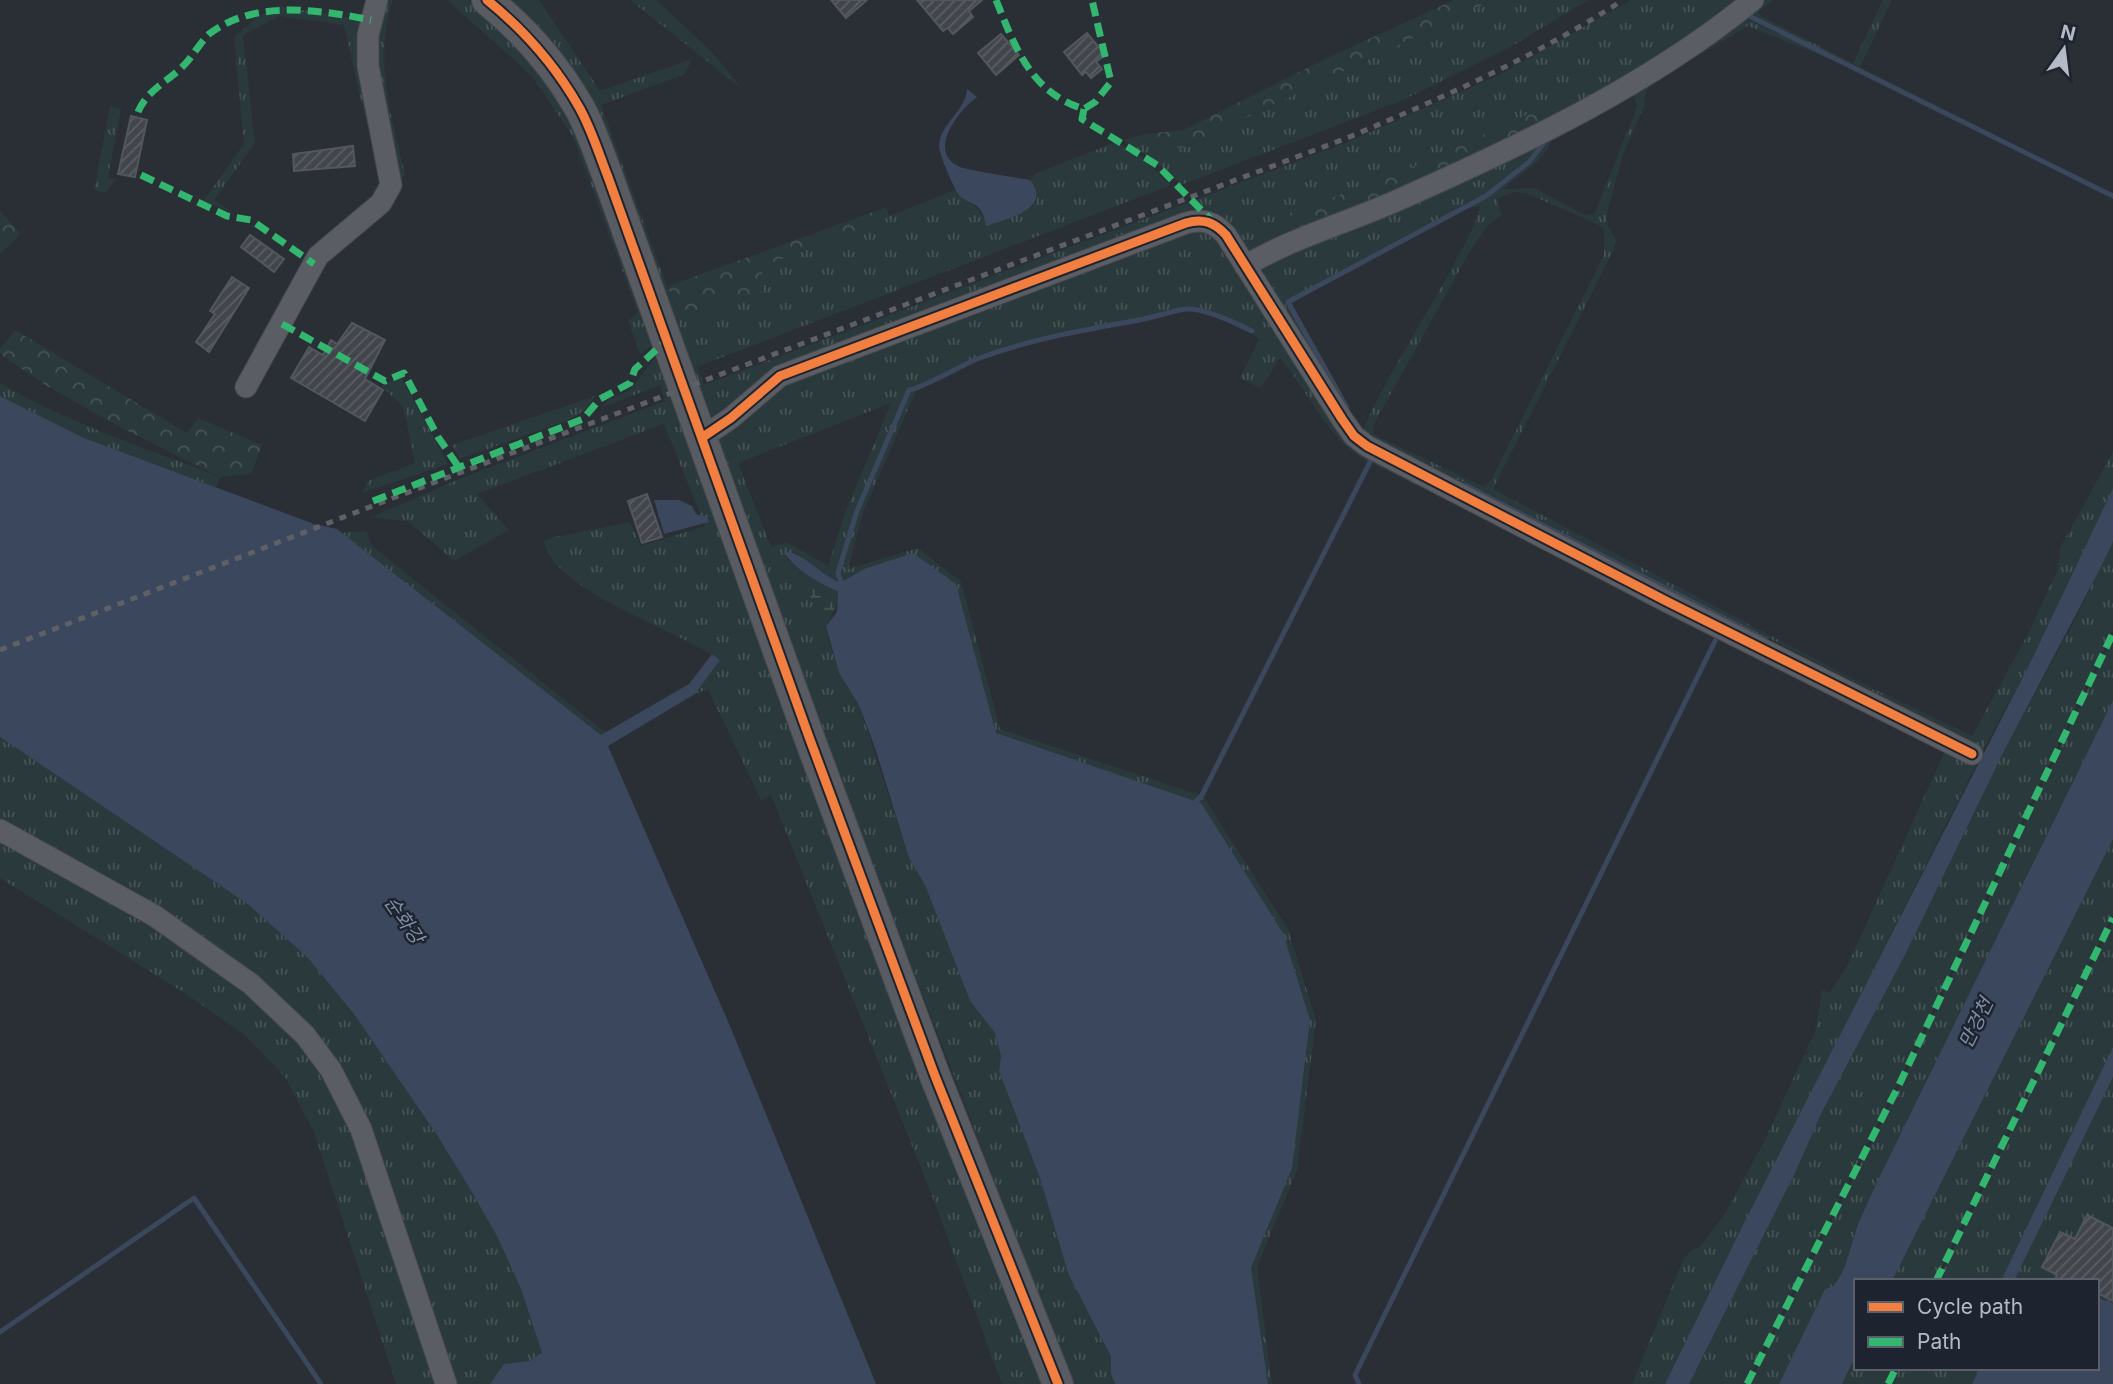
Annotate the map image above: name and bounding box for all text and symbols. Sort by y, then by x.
north arrow [2029,14,2099,84]
text: N [2058,20,2078,46]
water label: 순화강 [380,892,430,950]
water label: 만겅천 [1954,993,1998,1052]
legend [1854,1279,2099,1370]
text: Cycle path [1917,1294,2023,1319]
text: Path [1917,1329,1962,1354]

